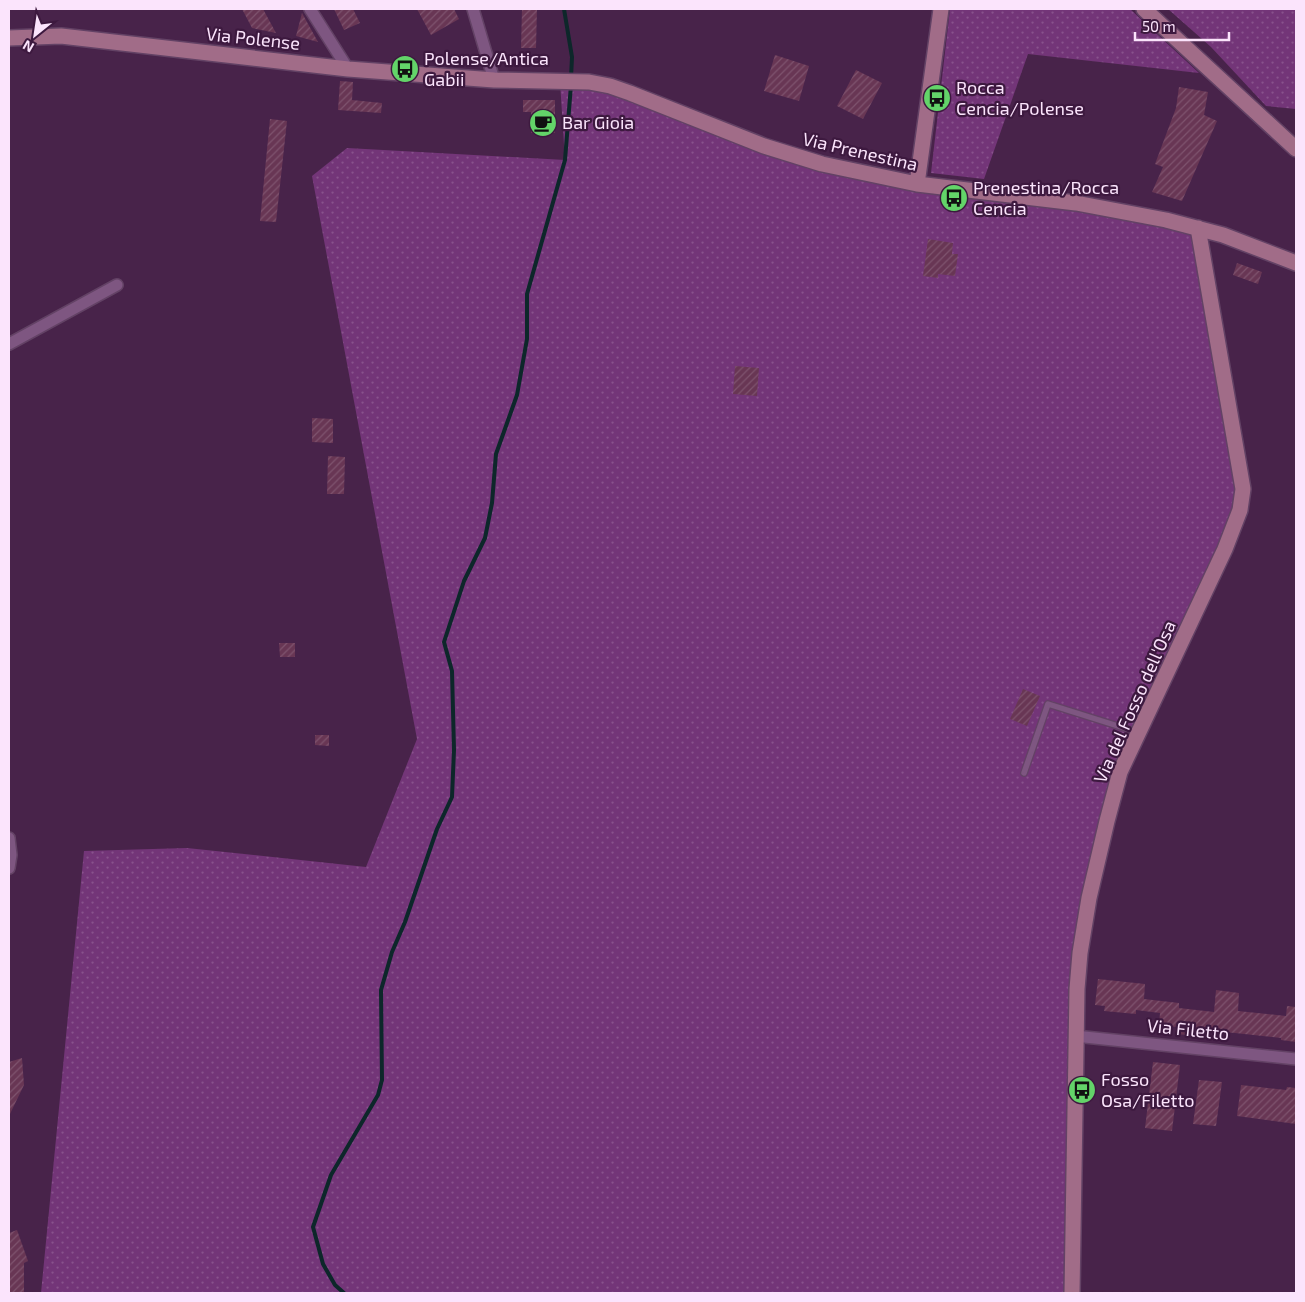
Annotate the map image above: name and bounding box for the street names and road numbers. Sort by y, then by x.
street label: Via Polense [205,22,301,54]
street label: Via Prenestina [800,127,920,175]
street label: Via del Fosso dell'Osa [1088,617,1180,786]
street label: Via Filetto [1146,1014,1230,1044]

